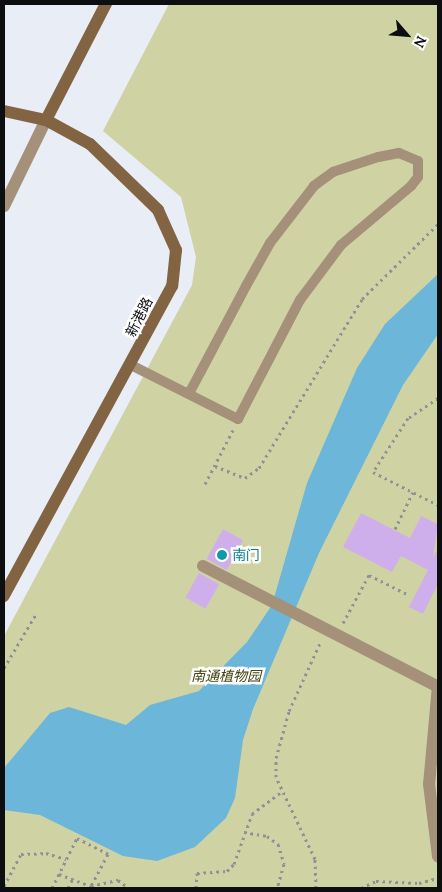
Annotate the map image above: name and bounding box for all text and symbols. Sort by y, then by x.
north arrow [382,10,432,60]
text: N [410,33,431,51]
street label: 新港路 [122,294,156,340]
place label: 南门 [232,547,260,563]
marker: 南门 [216,549,228,561]
park label: 南通植物园 [191,668,261,684]

